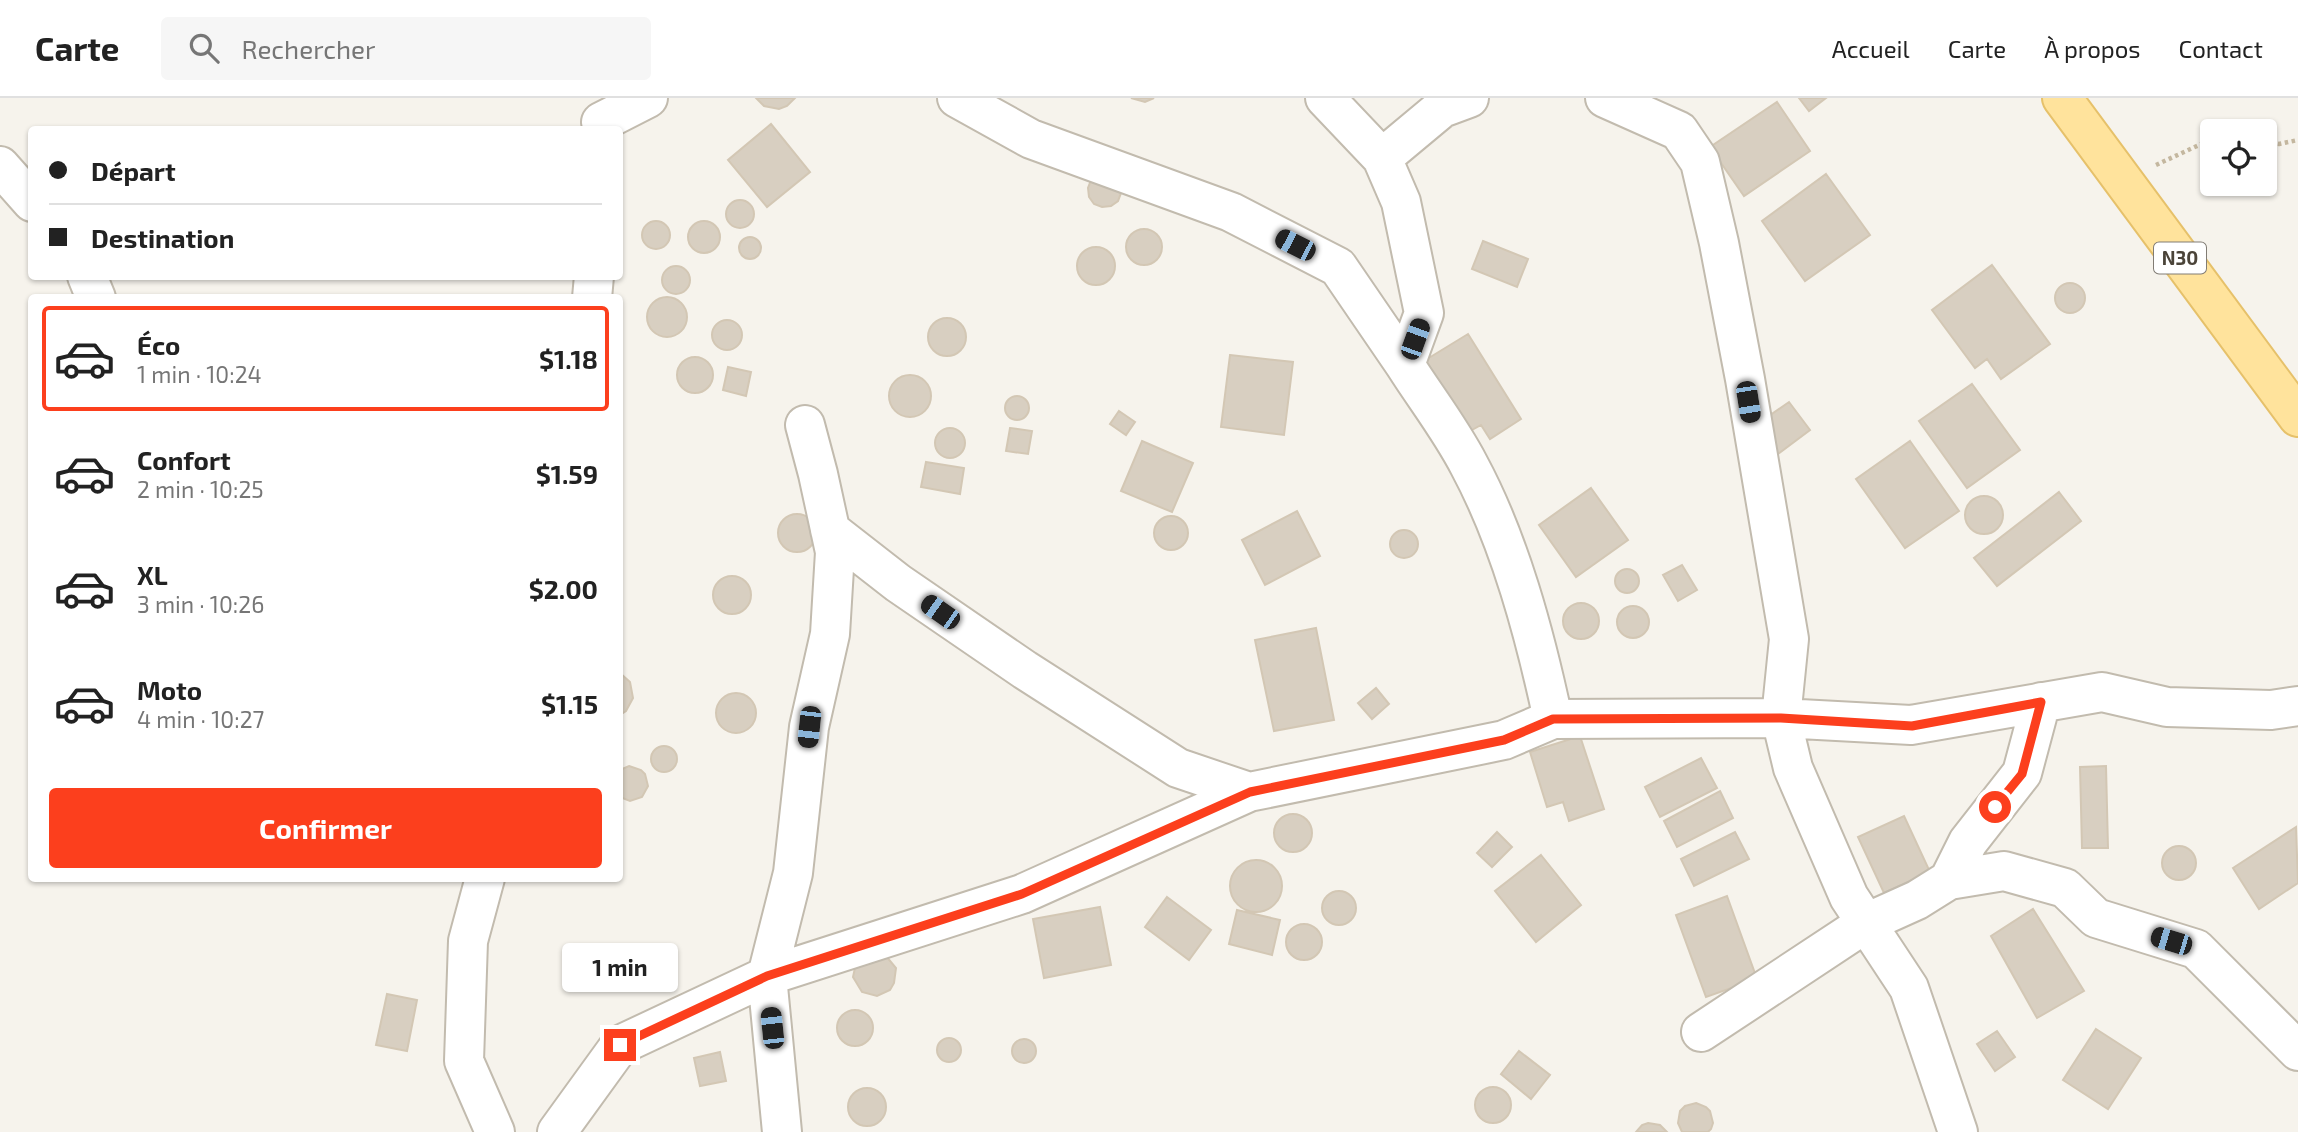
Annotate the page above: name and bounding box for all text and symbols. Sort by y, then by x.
search box [161,17,651,80]
text: Carte [35,28,119,68]
icon: search [185,29,223,67]
text: Rechercher [241,33,375,64]
text: Accueil [1832,34,1910,63]
text: Carte [1948,34,2006,63]
text: À propos [2044,34,2141,63]
text: Contact [2179,34,2263,63]
map controls [2200,119,2277,196]
button: locate [2200,119,2277,196]
text: Départ [91,155,176,186]
text: Destination [91,222,234,253]
car [1272,226,1319,264]
road number: N30 [2154,242,2206,274]
car [1398,316,1433,362]
icon: car [53,327,116,390]
text: Éco [137,329,180,360]
text: $1.18 [539,343,598,374]
text: 1 min · 10:24 [137,360,262,388]
car [1735,380,1762,424]
icon: car [53,442,116,505]
text: Confort [137,444,231,475]
text: $1.59 [536,458,598,489]
text: 2 min · 10:25 [137,475,264,503]
icon: car [53,557,116,620]
text: XL [137,559,168,590]
text: $2.00 [529,573,598,604]
text: 3 min · 10:26 [137,590,264,618]
car [917,591,964,633]
icon: car [53,672,116,735]
text: Moto [137,674,202,705]
text: $1.15 [541,688,598,719]
text: 4 min · 10:27 [137,705,264,733]
car [797,705,822,749]
button: Confirmer [49,788,602,868]
route start [1979,791,2011,823]
car [2148,925,2195,957]
callout: 1 min [562,944,678,992]
text: 1 min [592,953,648,981]
car [760,1006,785,1050]
route end [604,1029,636,1061]

